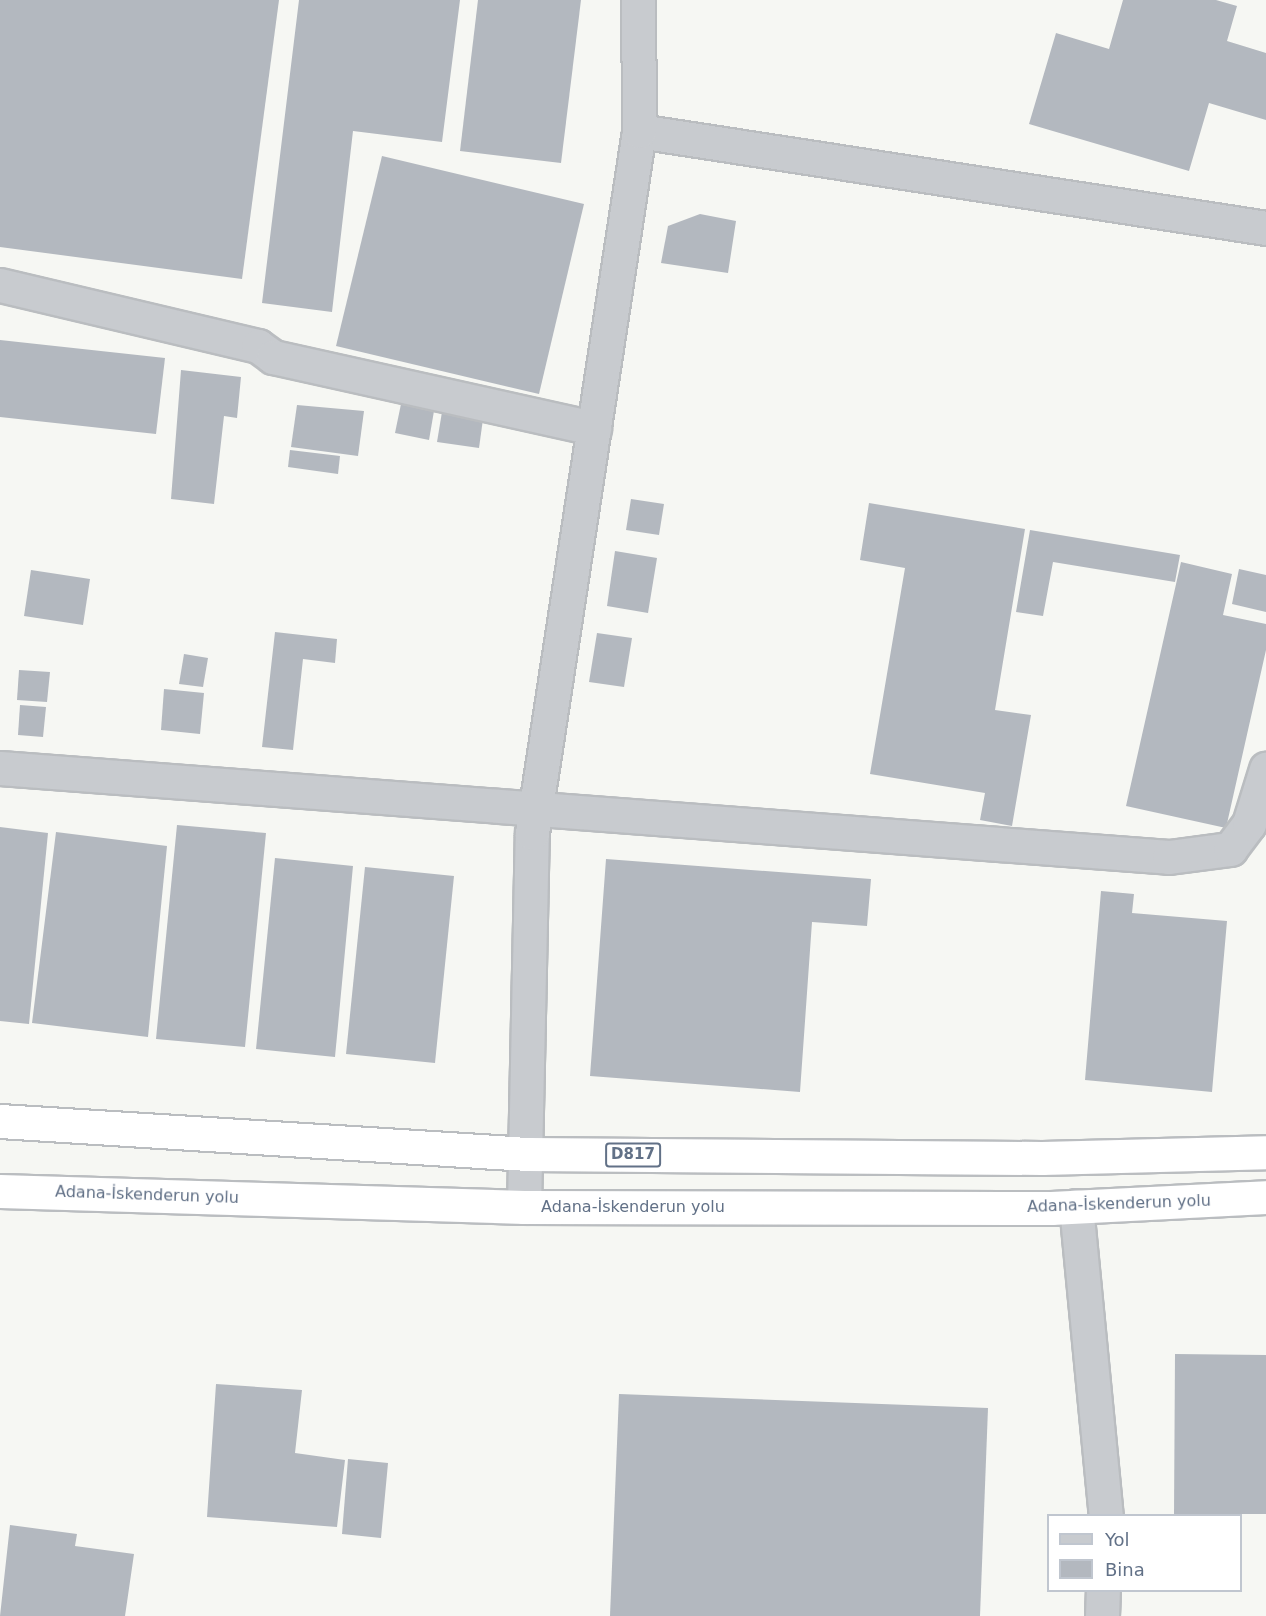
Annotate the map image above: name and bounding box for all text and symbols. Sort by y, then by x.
road number: D817 [604,1143,662,1167]
street label: Adana-İskenderun yolu [55,1182,239,1208]
street label: Adana-İskenderun yolu [1027,1191,1211,1217]
street label: Adana-İskenderun yolu [541,1197,725,1217]
legend [1047,1514,1242,1592]
text: Yol [1105,1529,1130,1550]
text: Bina [1105,1559,1145,1580]

